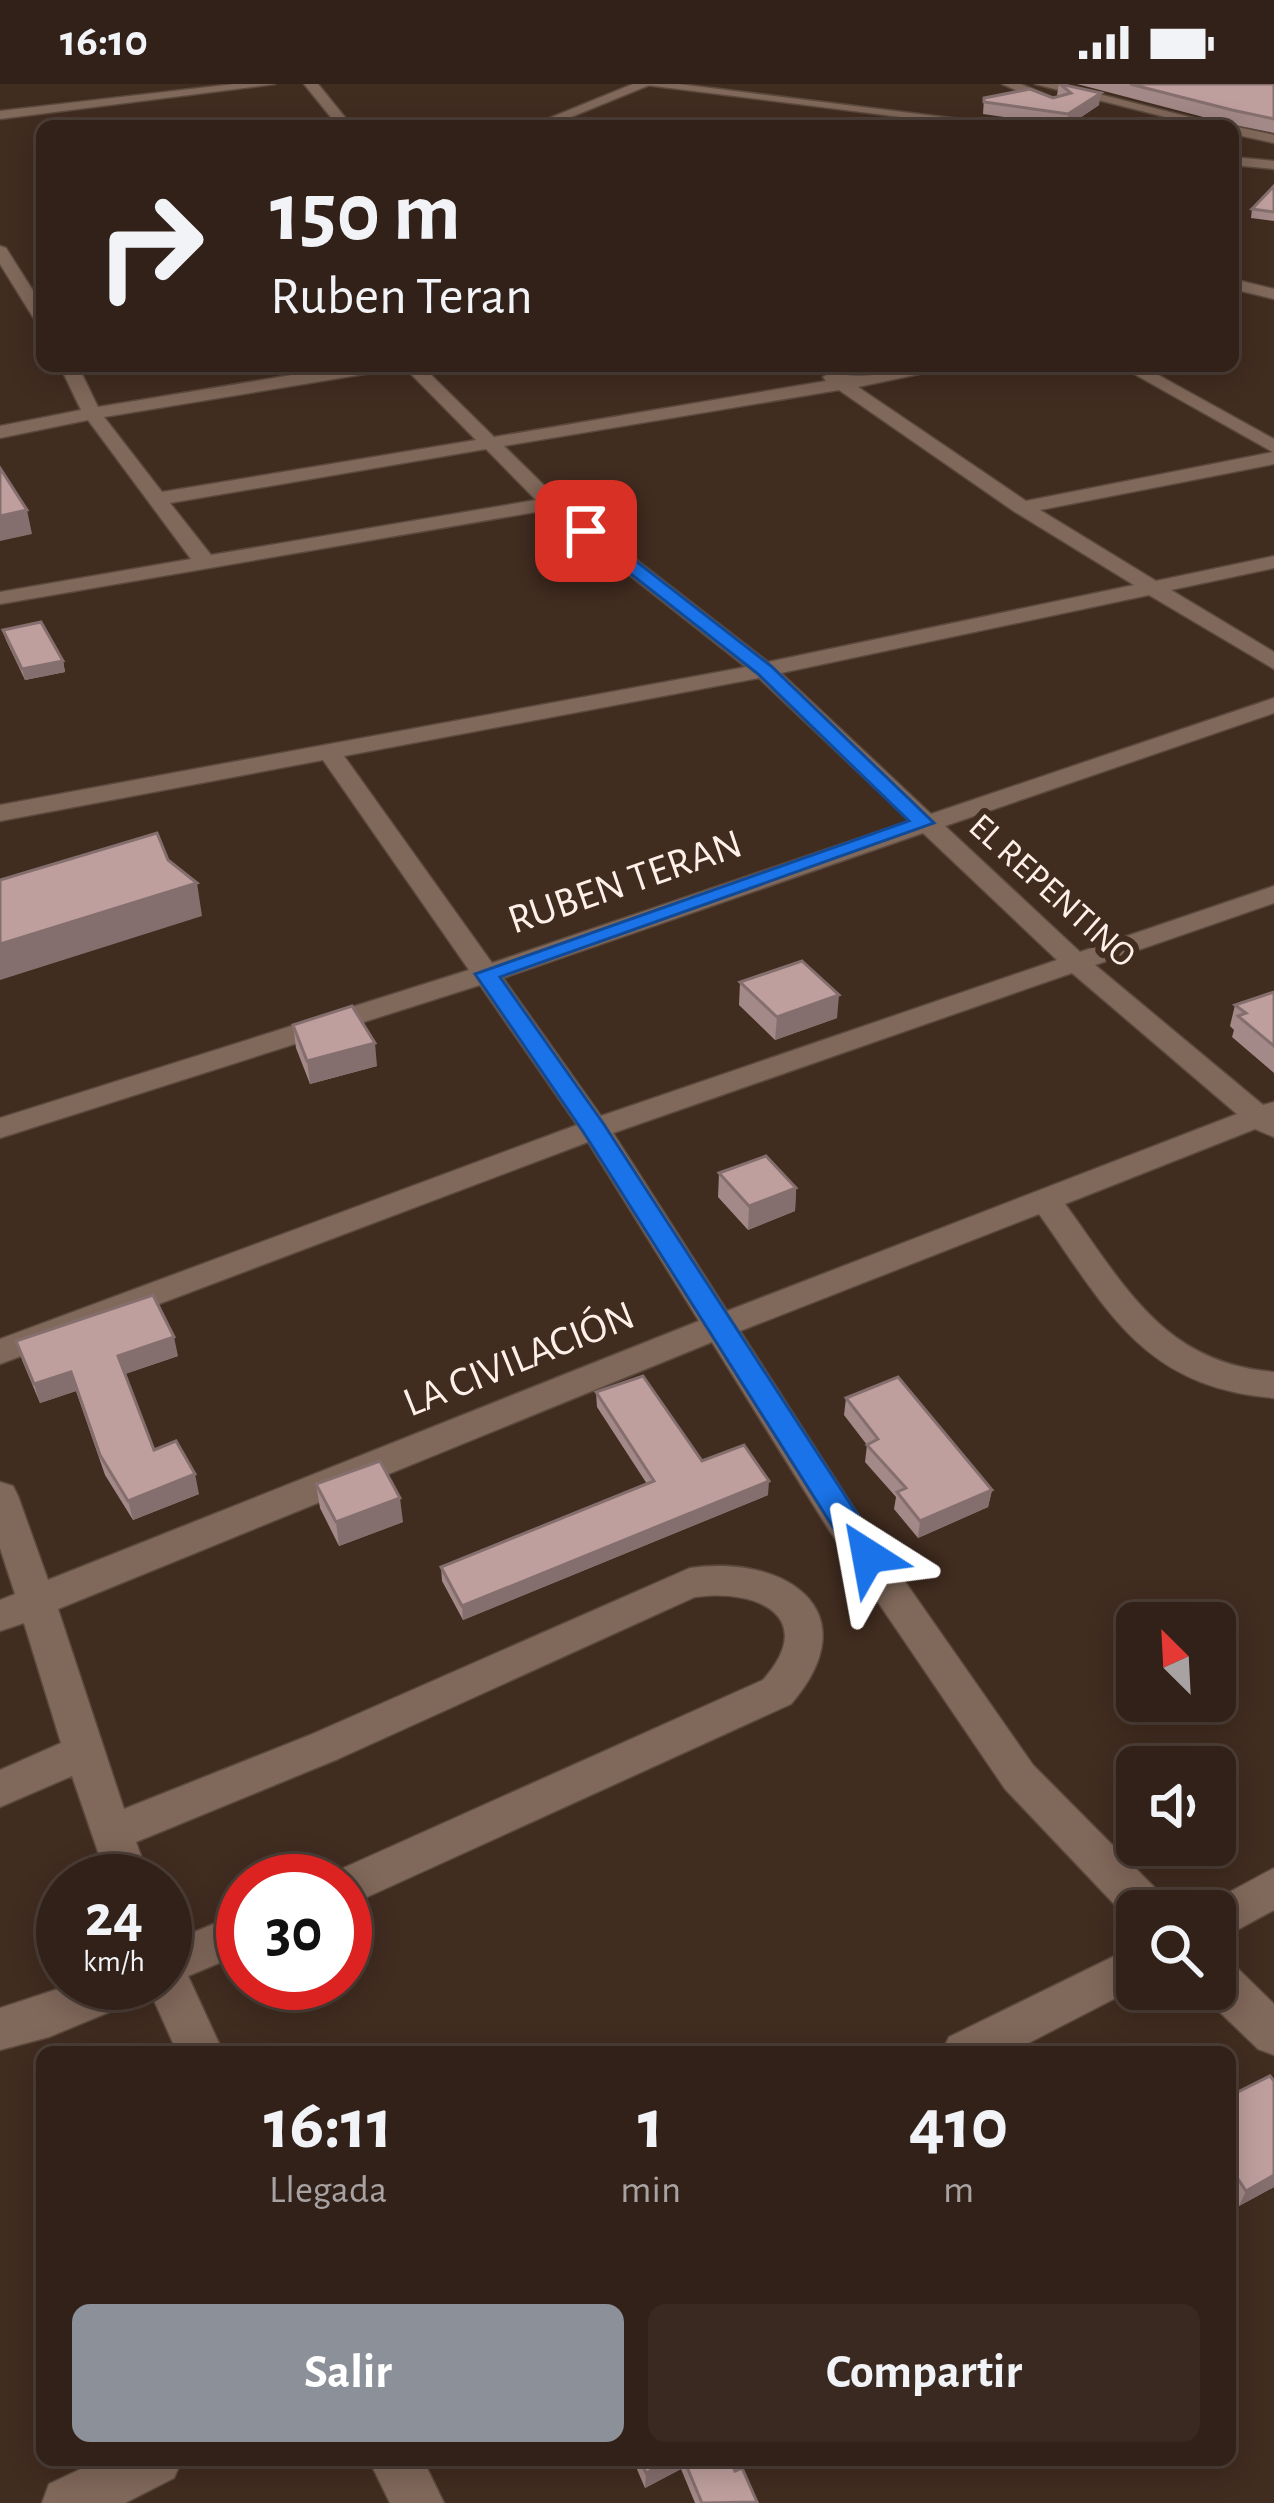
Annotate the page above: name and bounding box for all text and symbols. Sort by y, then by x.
text: 16:10 [60,19,148,64]
icon: right [72,168,228,324]
text: 150 m [270,172,461,256]
text: Ruben Teran [270,270,533,324]
pin [535,480,637,582]
icon: arrive [553,498,619,564]
street label: EL REPENTINO [962,807,1142,975]
street label: RUBEN TERAN [503,822,747,942]
street label: LA CIVILACIÓN [396,1290,640,1424]
position arrow [805,1493,931,1619]
north arrow [1116,1602,1236,1722]
map controls [1116,1602,1236,2010]
button: sound [1116,1746,1236,1866]
speed limit sign: 30 [216,1854,372,2010]
text: 24 [85,1887,143,1947]
button: search [1116,1890,1236,2010]
text: km/h [83,1947,145,1977]
text: 16:11 [264,2089,393,2161]
text: 1 [638,2089,664,2161]
text: 410 [909,2089,1008,2161]
text: Llegada [269,2171,387,2210]
text: min [620,2171,681,2210]
text: m [943,2171,974,2210]
button: Salir [72,2304,624,2442]
button: Compartir [648,2304,1200,2442]

